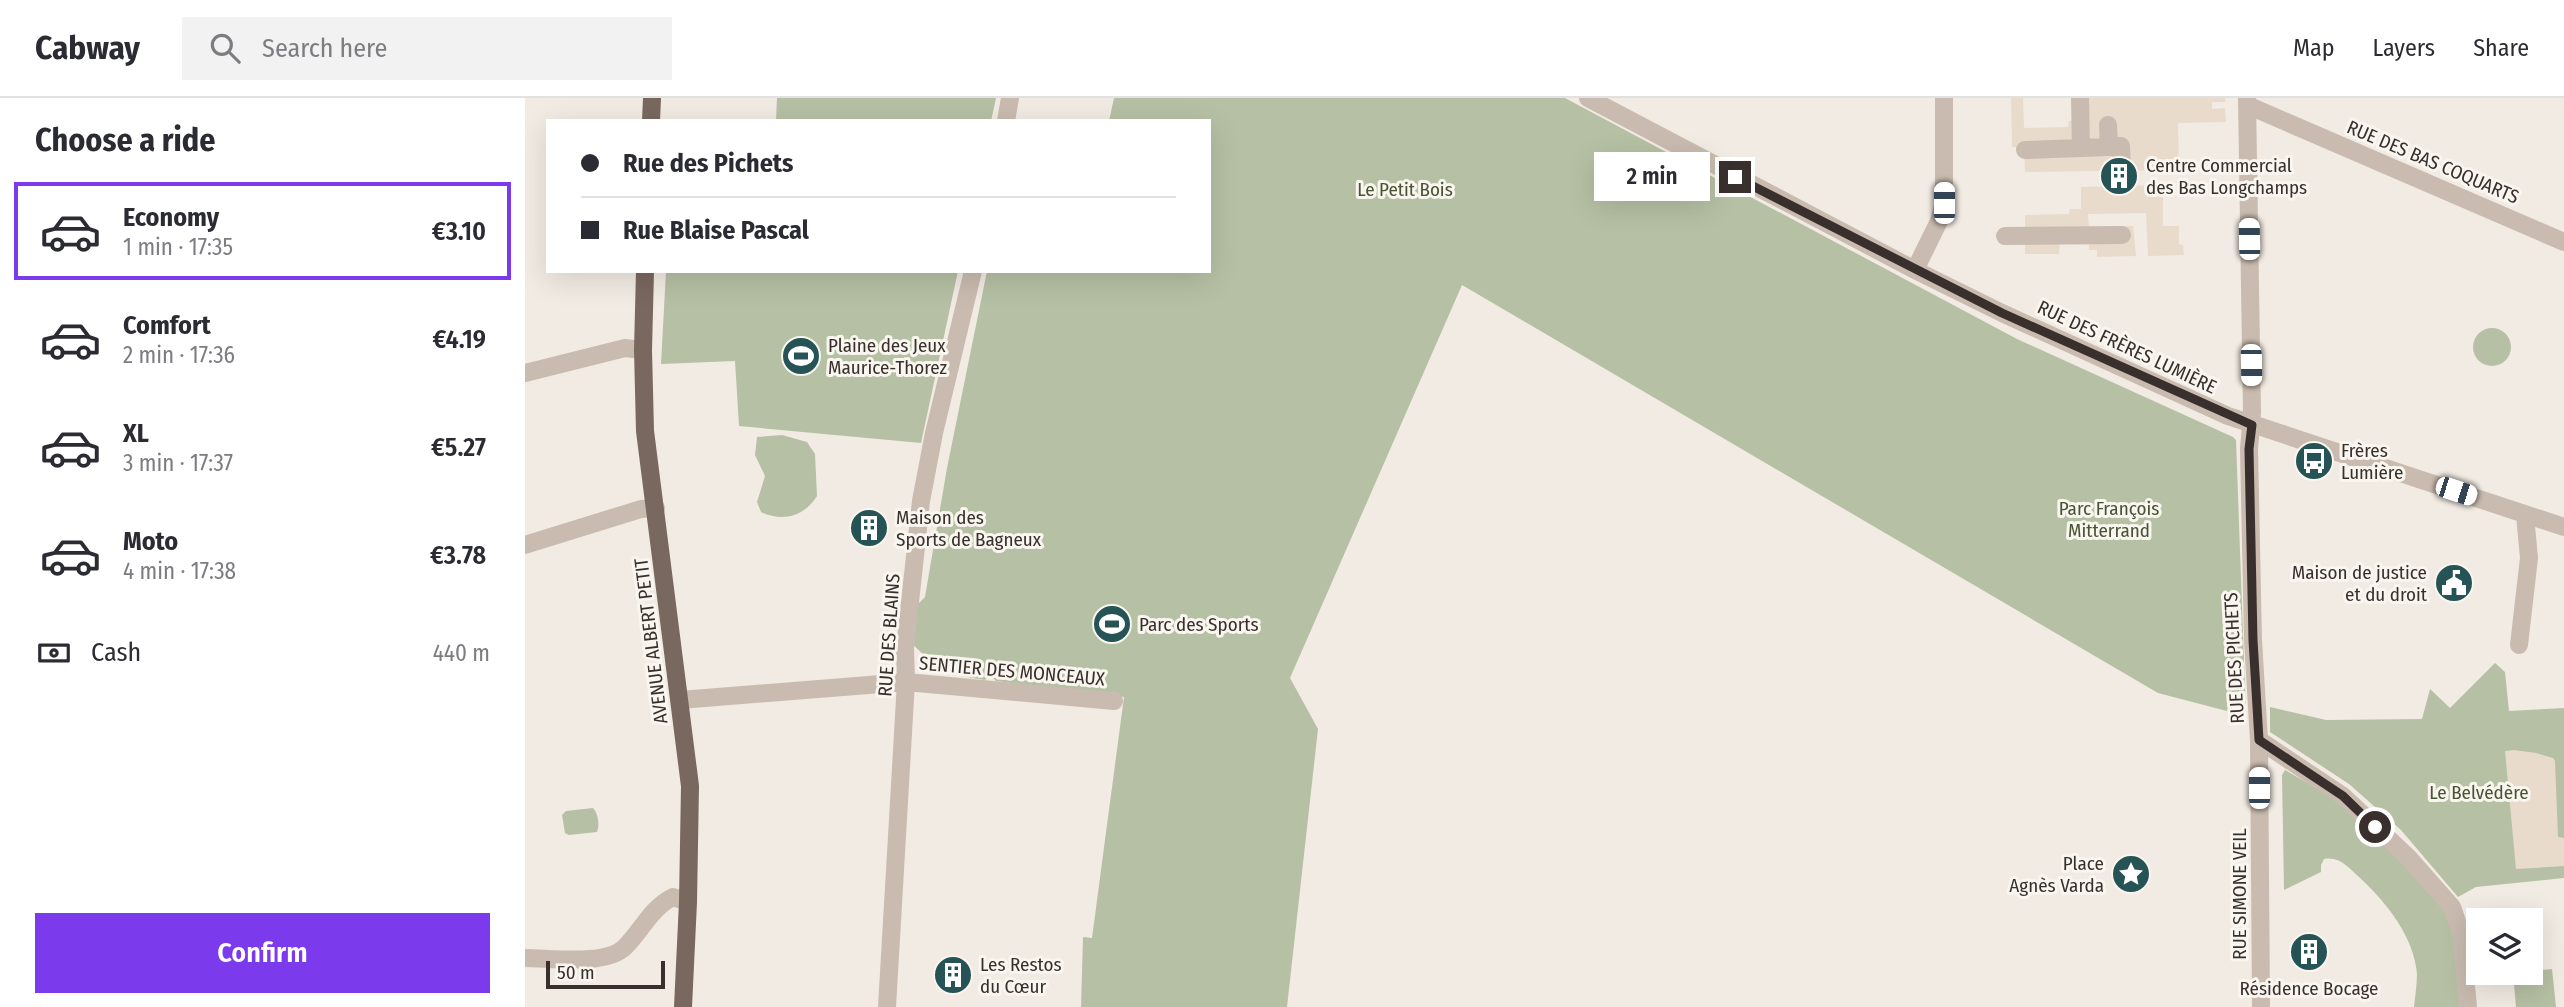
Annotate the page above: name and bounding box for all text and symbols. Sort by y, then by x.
search box [182,17,672,80]
text: Cabway [35,28,140,68]
icon: search [206,29,244,67]
text: Search here [262,33,387,64]
text: Map [2293,34,2335,62]
text: Layers [2373,34,2435,62]
text: Share [2473,34,2529,62]
street label: RUE DES BAS COQUARTS [2344,115,2522,209]
text: Choose a ride [35,121,216,159]
text: Rue des Pichets [623,148,793,179]
callout: 2 min [1595,153,1711,202]
place label: Centre Commercial des Bas Longchamps [2146,154,2307,199]
building icon: Centre Commercial des Bas Longchamps [2098,155,2140,197]
route end [1719,161,1751,193]
text: 2 min [1626,162,1678,190]
park label: Le Petit Bois [1357,178,1453,201]
car [1934,182,1955,224]
icon: car [39,200,102,263]
text: Economy [123,202,219,233]
text: Rue Blaise Pascal [623,215,809,246]
text: €3.10 [432,216,486,247]
car [2239,218,2260,260]
text: 1 min · 17:35 [123,233,233,261]
street label: RUE DES FRÈRES LUMIÈRE [2034,295,2220,399]
icon: car [39,308,102,371]
text: Comfort [123,310,211,341]
text: €4.19 [433,324,486,355]
place label: Plaine des Jeux Maurice-Thorez [828,334,948,379]
sports icon: Plaine des Jeux Maurice-Thorez [780,335,822,377]
text: 2 min · 17:36 [123,341,235,369]
car [2241,344,2262,386]
icon: car [39,416,102,479]
text: XL [123,418,149,449]
text: €5.27 [431,432,486,463]
place label: Frères Lumière [2341,439,2403,484]
bus stop icon: Frères Lumière [2293,440,2335,482]
text: 3 min · 17:37 [123,449,233,477]
car [2433,475,2480,507]
park label: Parc François Mitterrand [2059,497,2159,542]
place label: Maison des Sports de Bagneux [896,506,1042,551]
building icon: Maison des Sports de Bagneux [848,507,890,549]
icon: car [39,524,102,587]
text: Moto [123,526,178,557]
text: €3.78 [430,540,486,571]
text: 4 min · 17:38 [123,557,236,585]
street label: AVENUE ALBERT PETIT [629,557,673,725]
place label: Maison de justice et du droit [2292,561,2428,606]
public building icon: Maison de justice et du droit [2433,562,2475,604]
street label: RUE DES BLAINS [873,573,905,697]
street label: RUE DES PICHETS [2219,592,2249,724]
sports icon: Parc des Sports [1091,603,1133,645]
place label: Parc des Sports [1139,613,1259,636]
icon: cash [35,634,73,672]
text: Cash [91,637,141,668]
text: 440 m [433,639,490,667]
street label: SENTIER DES MONCEAUX [918,651,1107,691]
car [2249,767,2270,809]
park label: Le Belvédère [2429,781,2529,804]
route start [2359,811,2391,843]
street label: RUE SIMONE VEIL [2228,828,2251,960]
place label: Place Agnès Varda [2009,852,2104,897]
place icon: Place Agnès Varda [2110,853,2152,895]
map controls [2466,908,2543,985]
button: layers [2466,908,2543,985]
button: Confirm [35,913,490,993]
building icon: Résidence Bocage [2288,931,2330,973]
place label: Les Restos du Cœur [980,953,1062,998]
building icon: Les Restos du Cœur [932,954,974,996]
scale bar [546,958,665,990]
text: 50 m [557,961,595,984]
place label: Résidence Bocage [2239,977,2379,1000]

